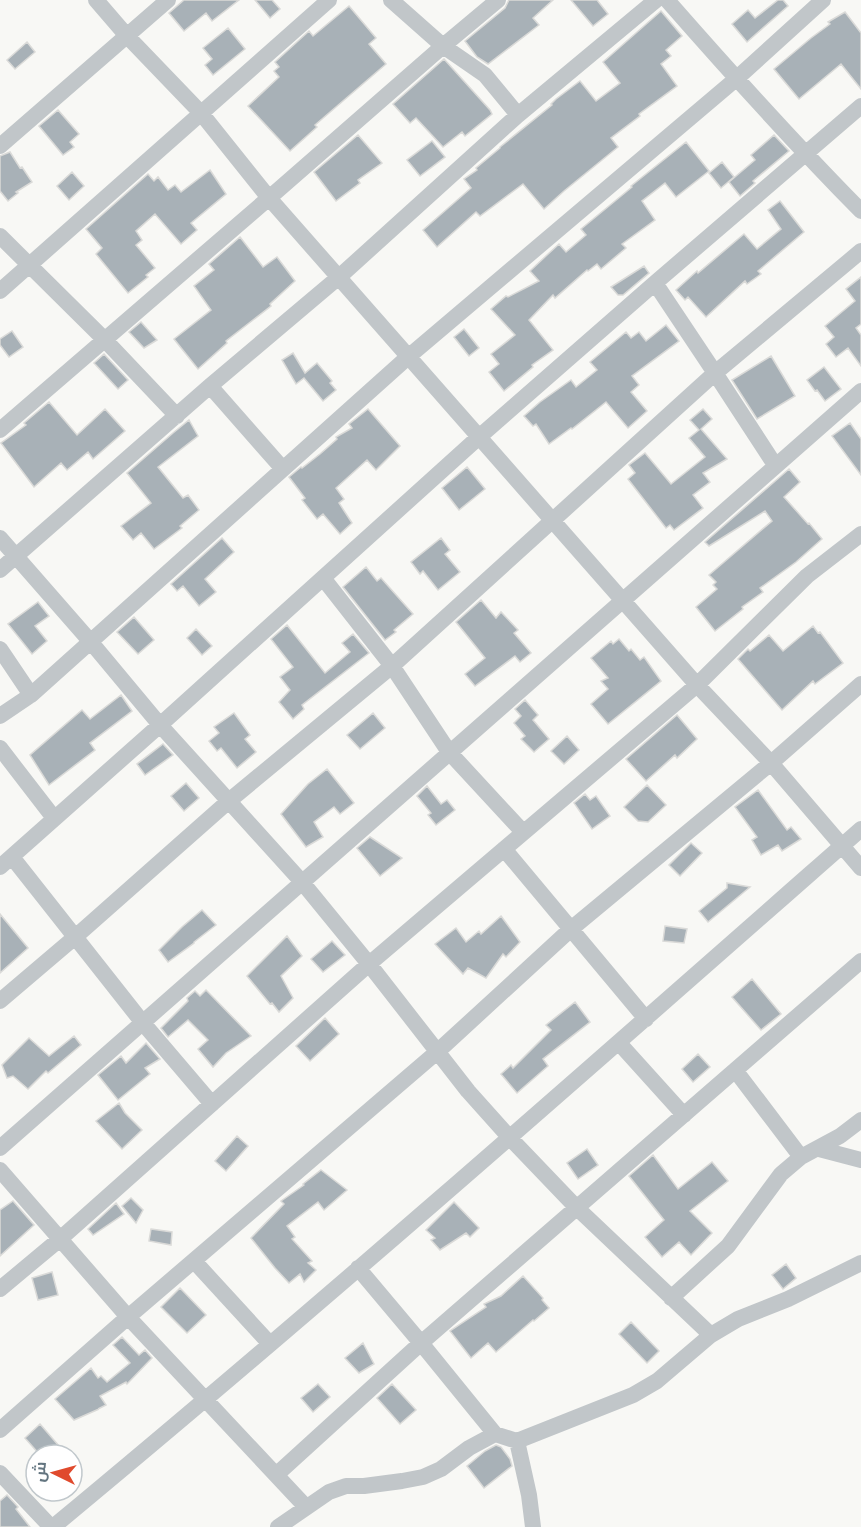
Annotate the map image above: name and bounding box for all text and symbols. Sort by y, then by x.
north arrow [24,1443,84,1503]
text: ش [29,1461,50,1483]

